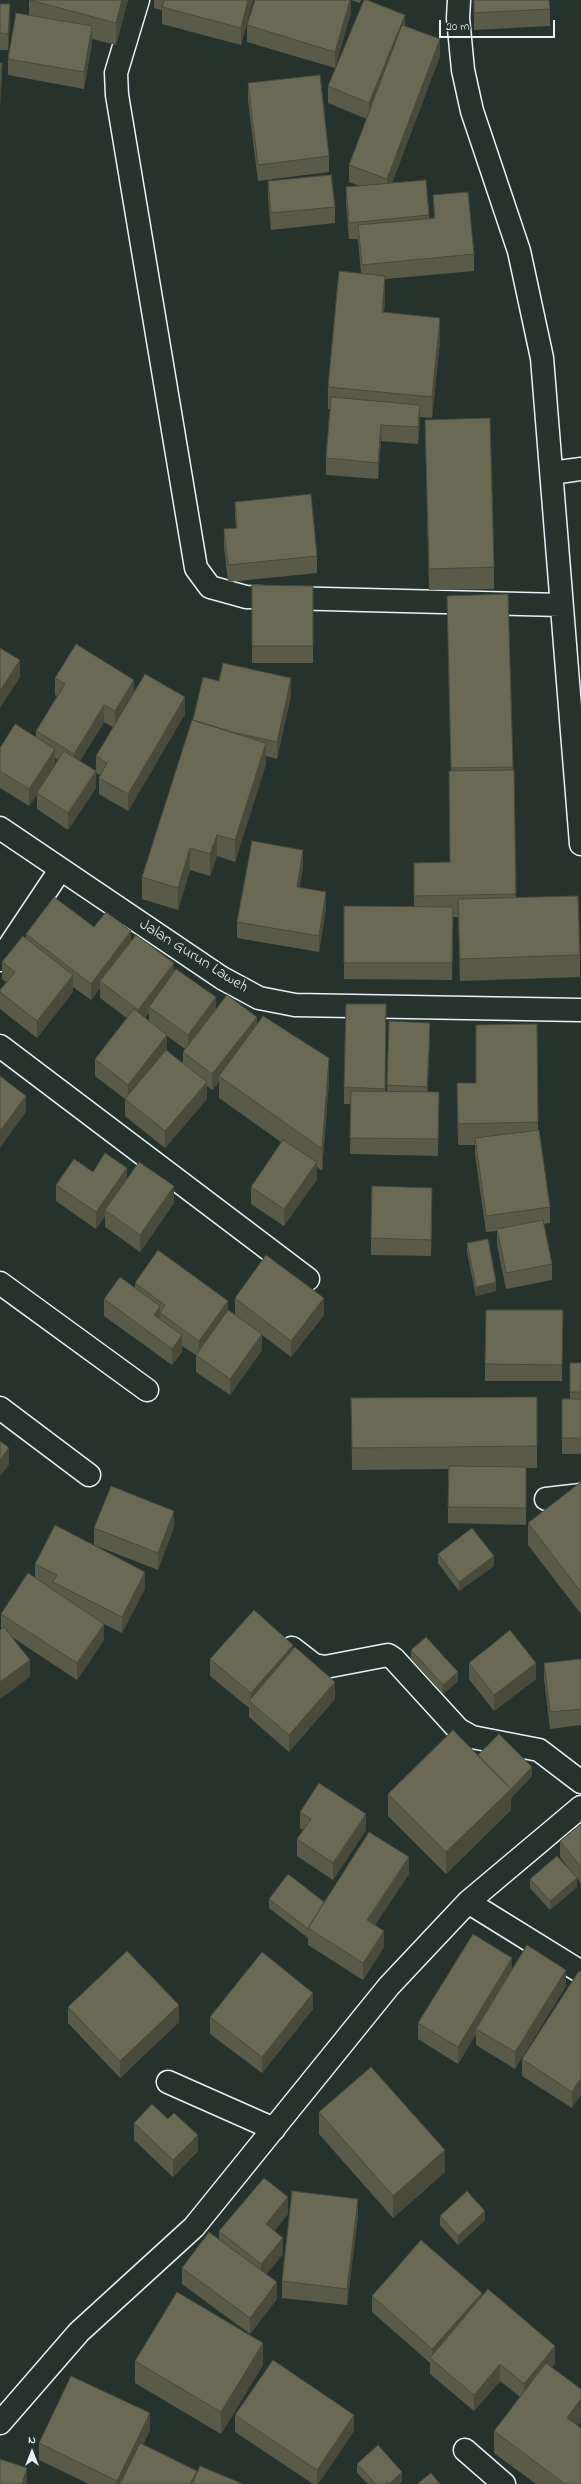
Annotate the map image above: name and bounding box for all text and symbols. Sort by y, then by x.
scale bar [441,12,557,38]
text: 20 m [446,18,469,36]
street label: Jalan Gurun Laweh [135,916,251,998]
north arrow [12,2432,52,2472]
text: N [28,2432,36,2448]

